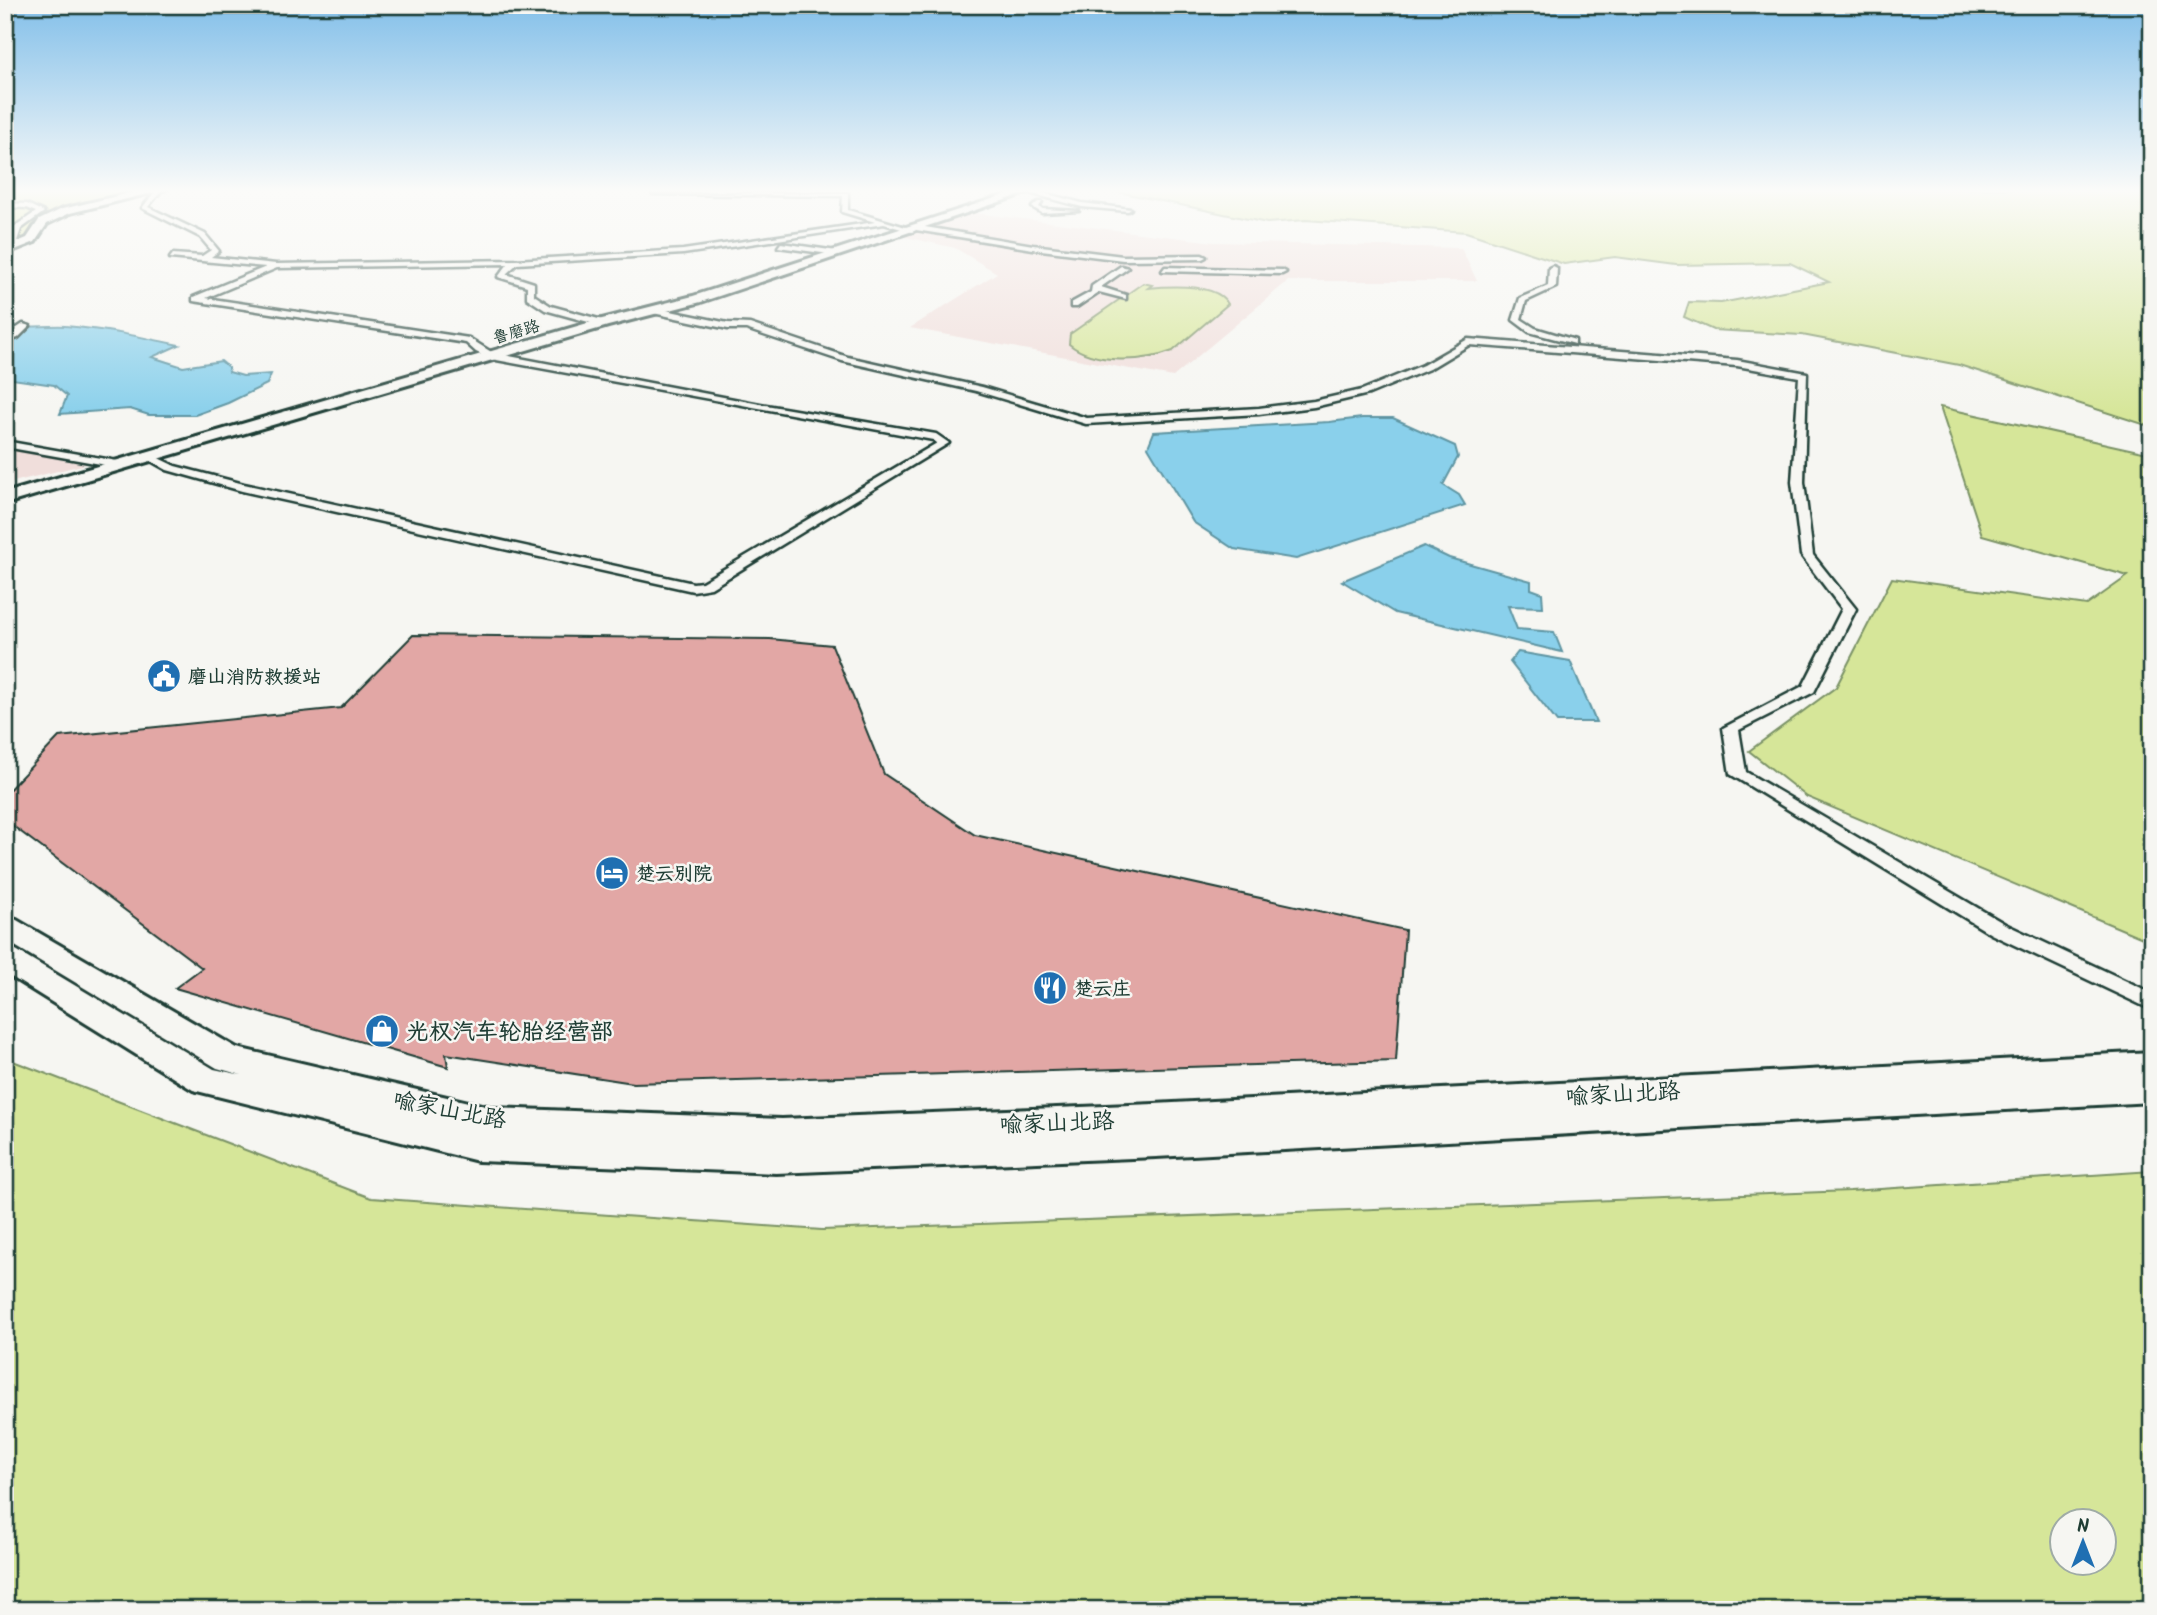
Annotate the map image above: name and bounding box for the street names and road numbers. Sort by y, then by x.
street label: 鲁磨路 [490,314,543,351]
street label: 喻家山北路 [1565,1074,1681,1116]
street label: 喻家山北路 [390,1082,509,1140]
street label: 喻家山北路 [999,1104,1115,1144]

